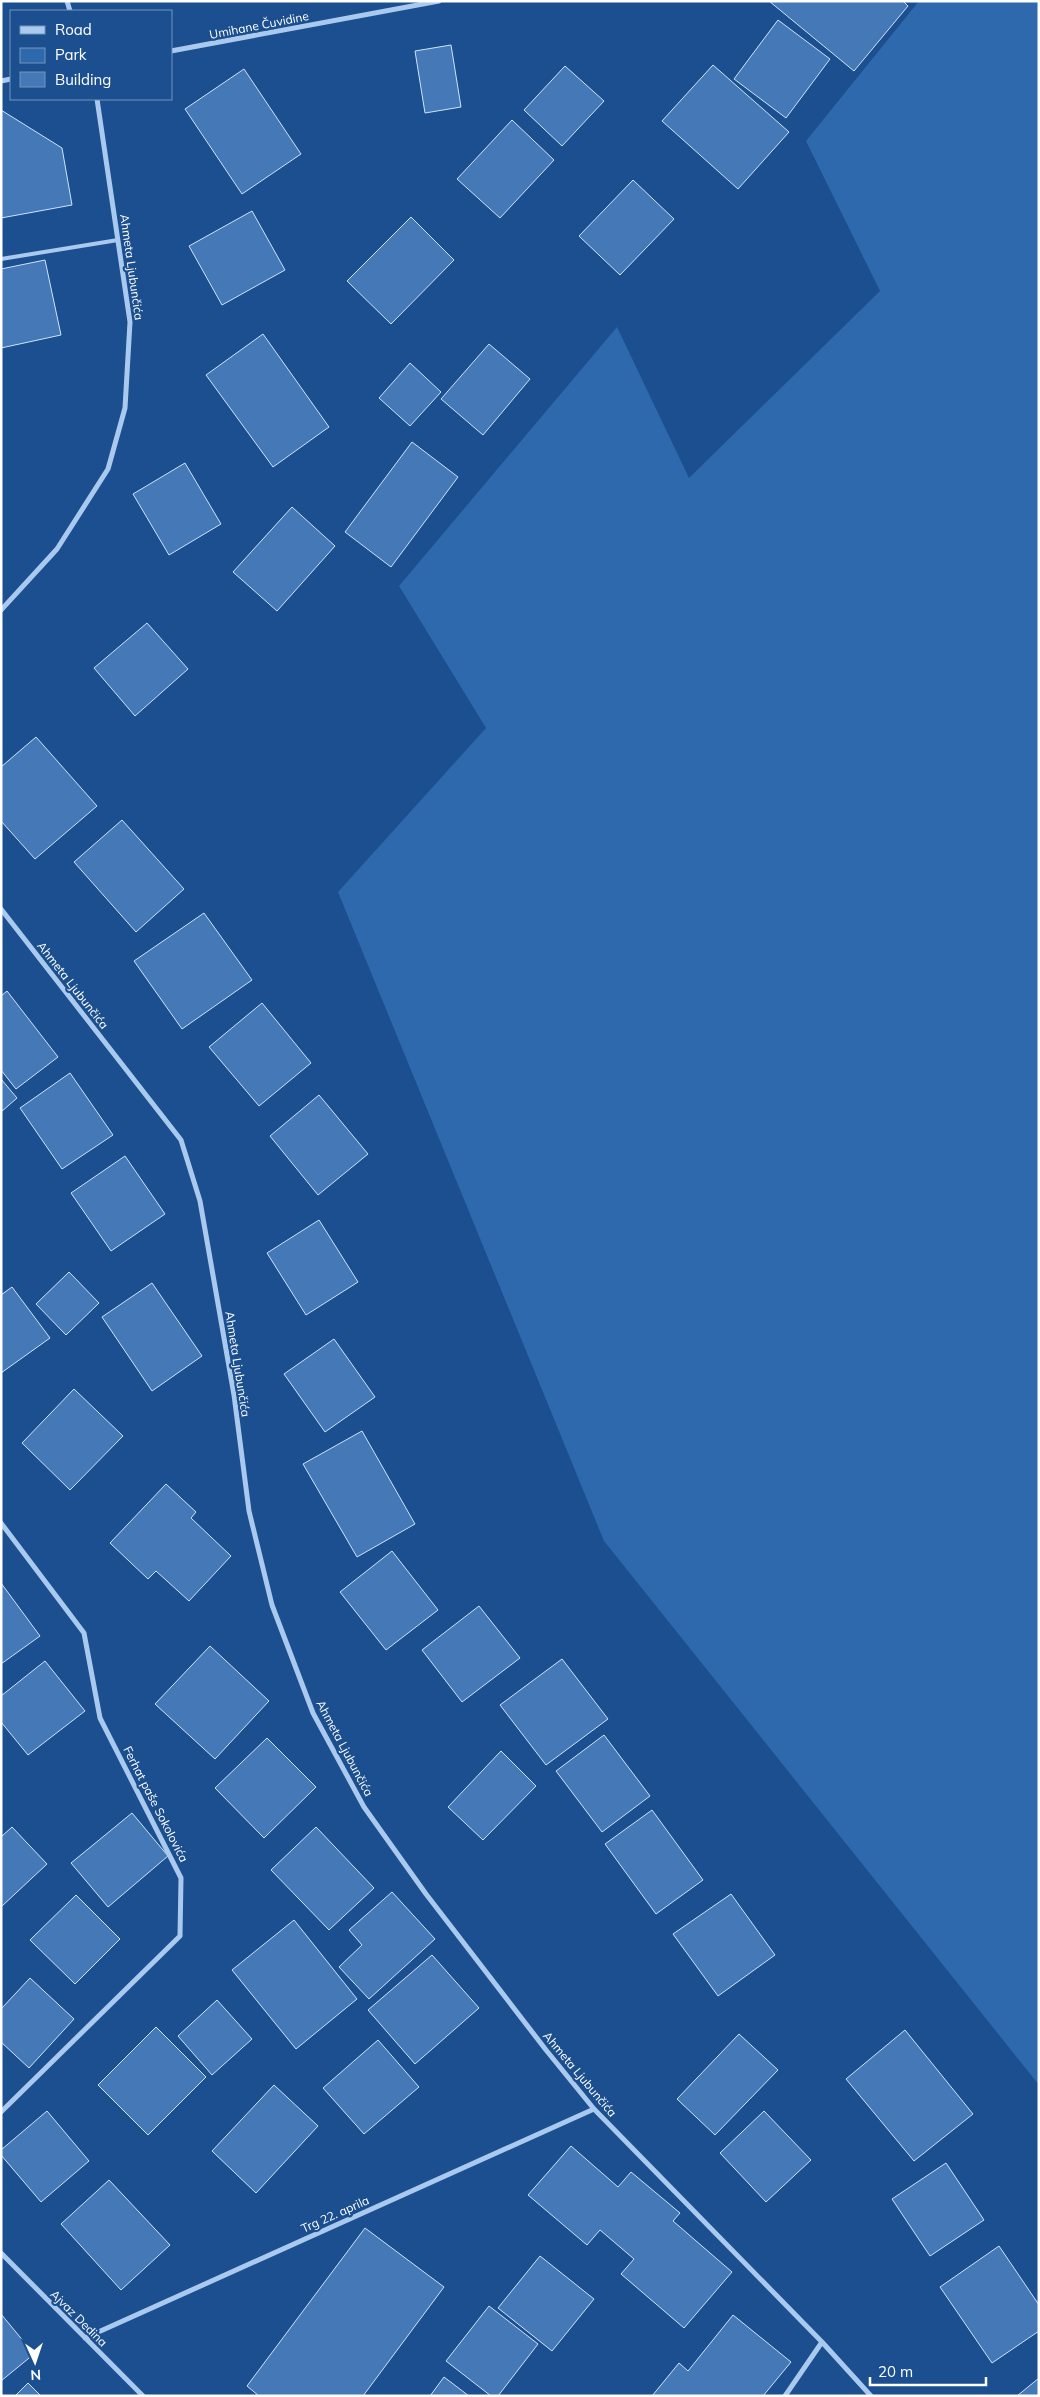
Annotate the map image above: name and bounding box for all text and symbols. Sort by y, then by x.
street label: Umihane Čuvidine [208,8,310,42]
legend [10,10,172,100]
text: Road [55,20,92,39]
text: Park [55,45,87,64]
text: Building [55,70,111,89]
street label: Ahmeta Ljubunčića [117,213,147,321]
street label: Ahmeta Ljubunčića [34,938,112,1032]
street label: Ahmeta Ljubunčića [222,1310,254,1418]
street label: Ahmeta Ljubunčića [313,1697,377,1799]
street label: Ferhat paše Sokolovića [120,1744,192,1864]
street label: Ahmeta Ljubunčića [540,2028,620,2120]
street label: Trg 22. aprila [299,2192,371,2236]
street label: Ajvaz Dedina [47,2286,111,2350]
north arrow [10,2337,60,2387]
scale bar [870,2354,986,2386]
text: 20 m [878,2362,913,2381]
text: N [30,2366,41,2384]

